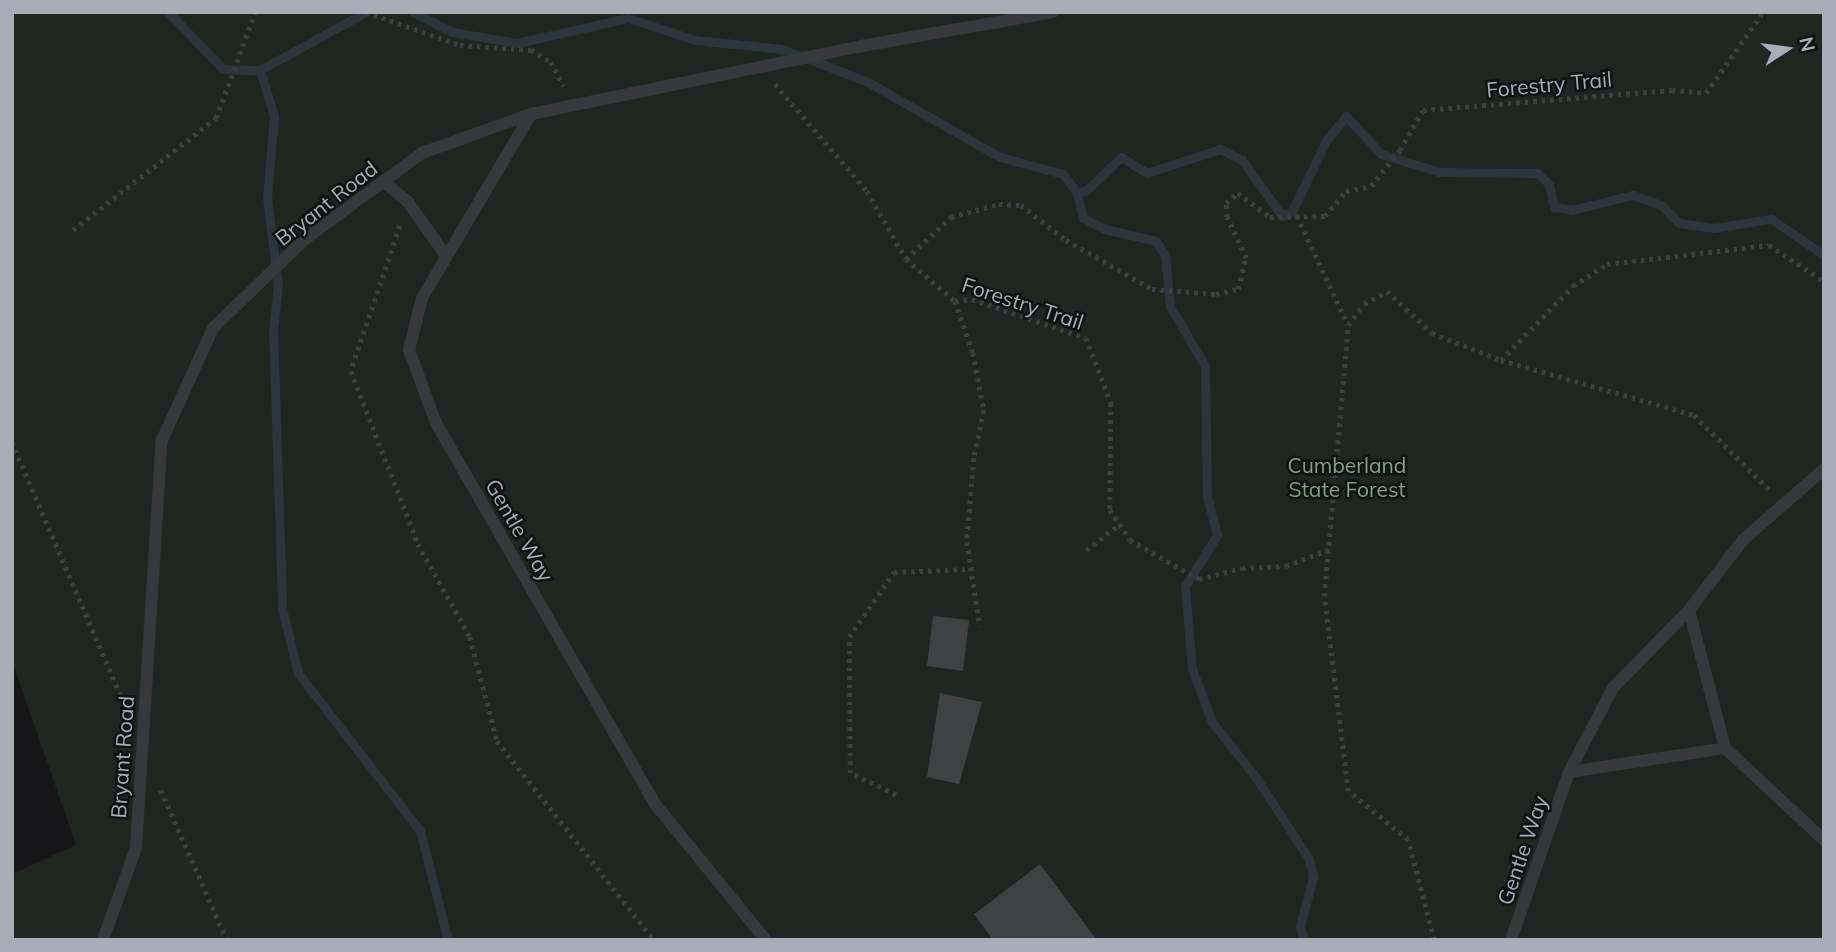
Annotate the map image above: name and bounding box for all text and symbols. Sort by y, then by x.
north arrow [1752,14,1822,84]
text: N [1794,35,1821,54]
street label: Forestry Trail [1485,66,1613,102]
street label: Bryant Road [270,155,382,251]
street label: Forestry Trail [959,272,1087,334]
park label: Cumberland State Forest [1288,452,1406,502]
street label: Gentle Way [481,474,559,586]
street label: Bryant Road [105,695,139,819]
street label: Gentle Way [1492,792,1552,908]

